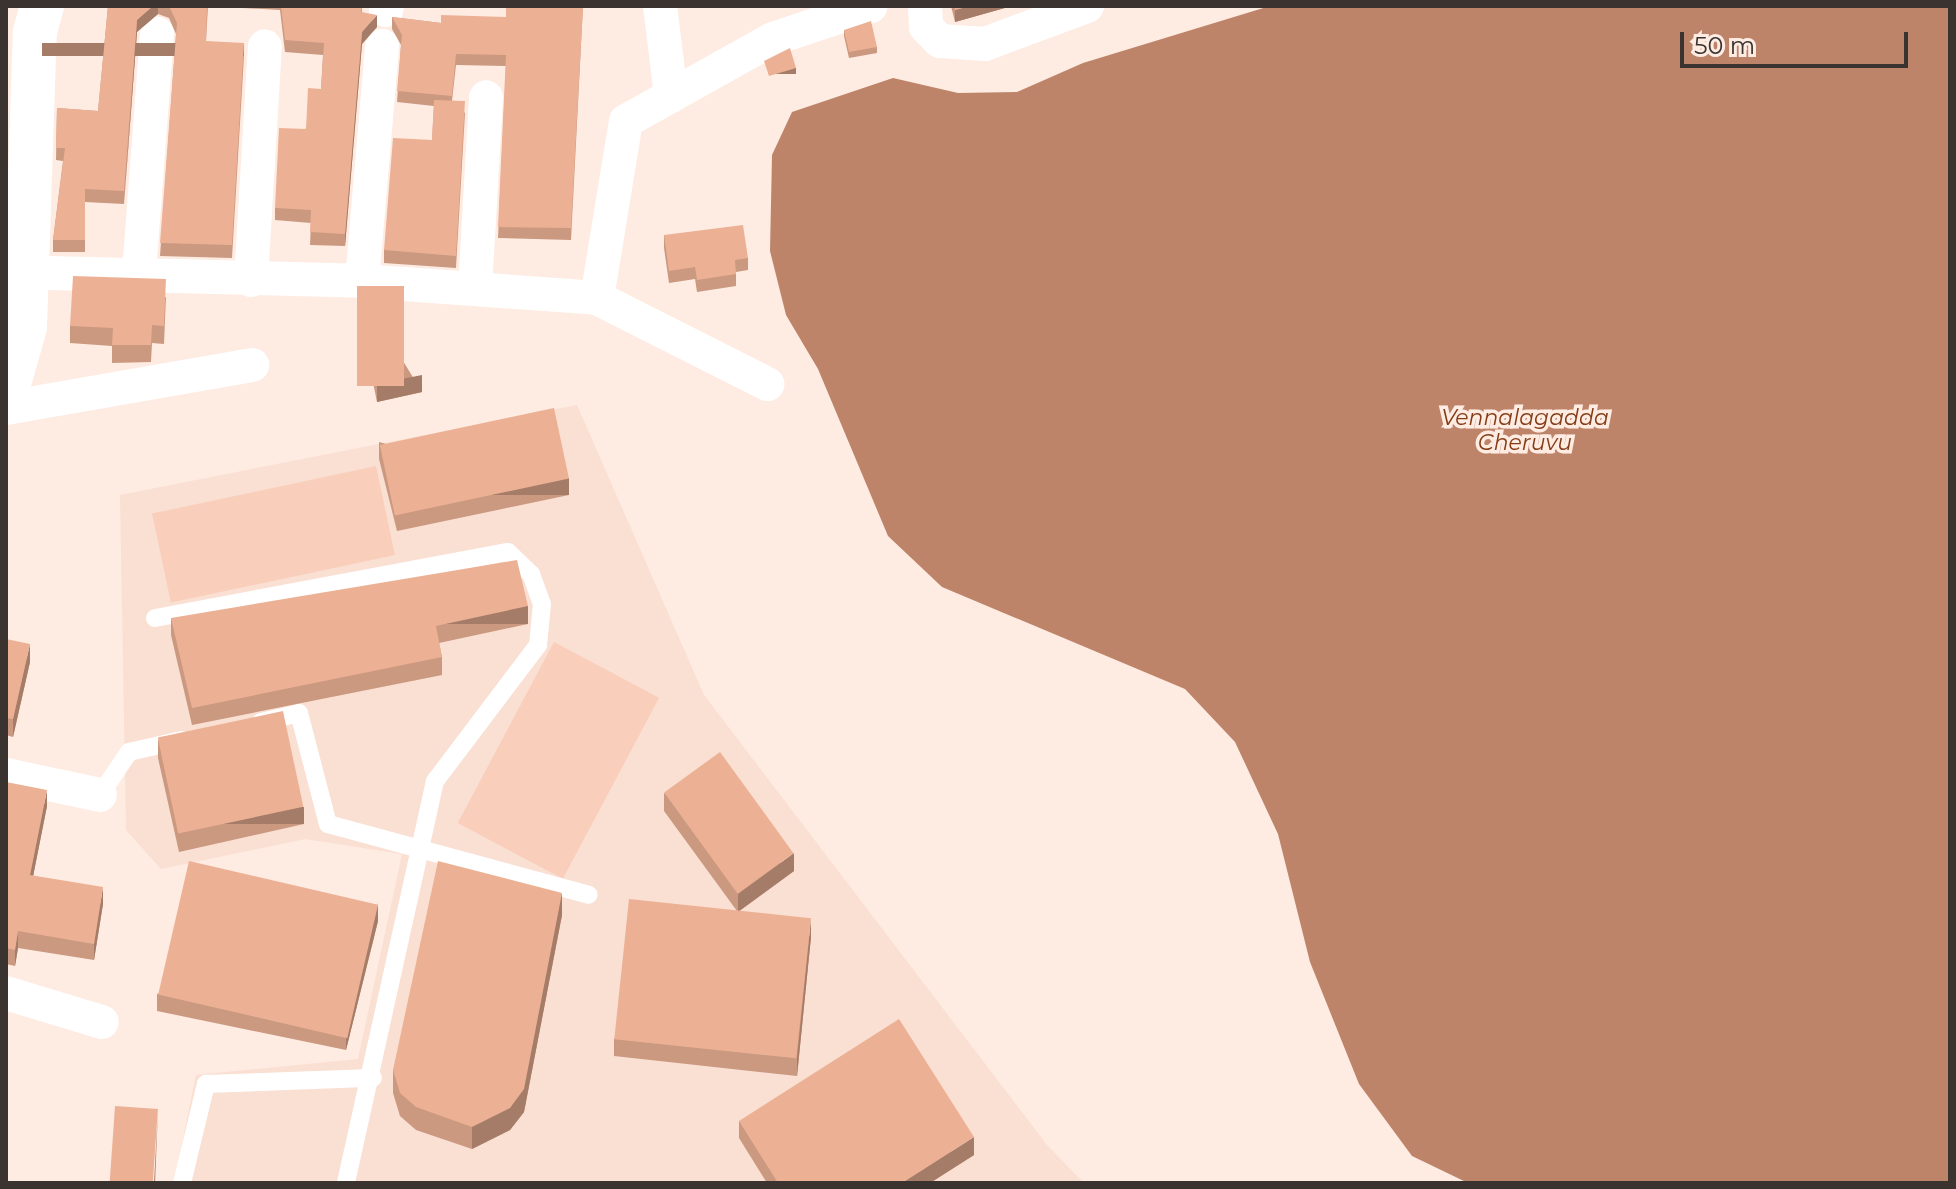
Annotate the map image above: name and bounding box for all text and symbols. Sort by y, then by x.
scale bar [1684,16,1912,66]
text: 50 m [1694,31,1755,60]
water label: Vennalagadda Cheruvu [1441,404,1609,456]

